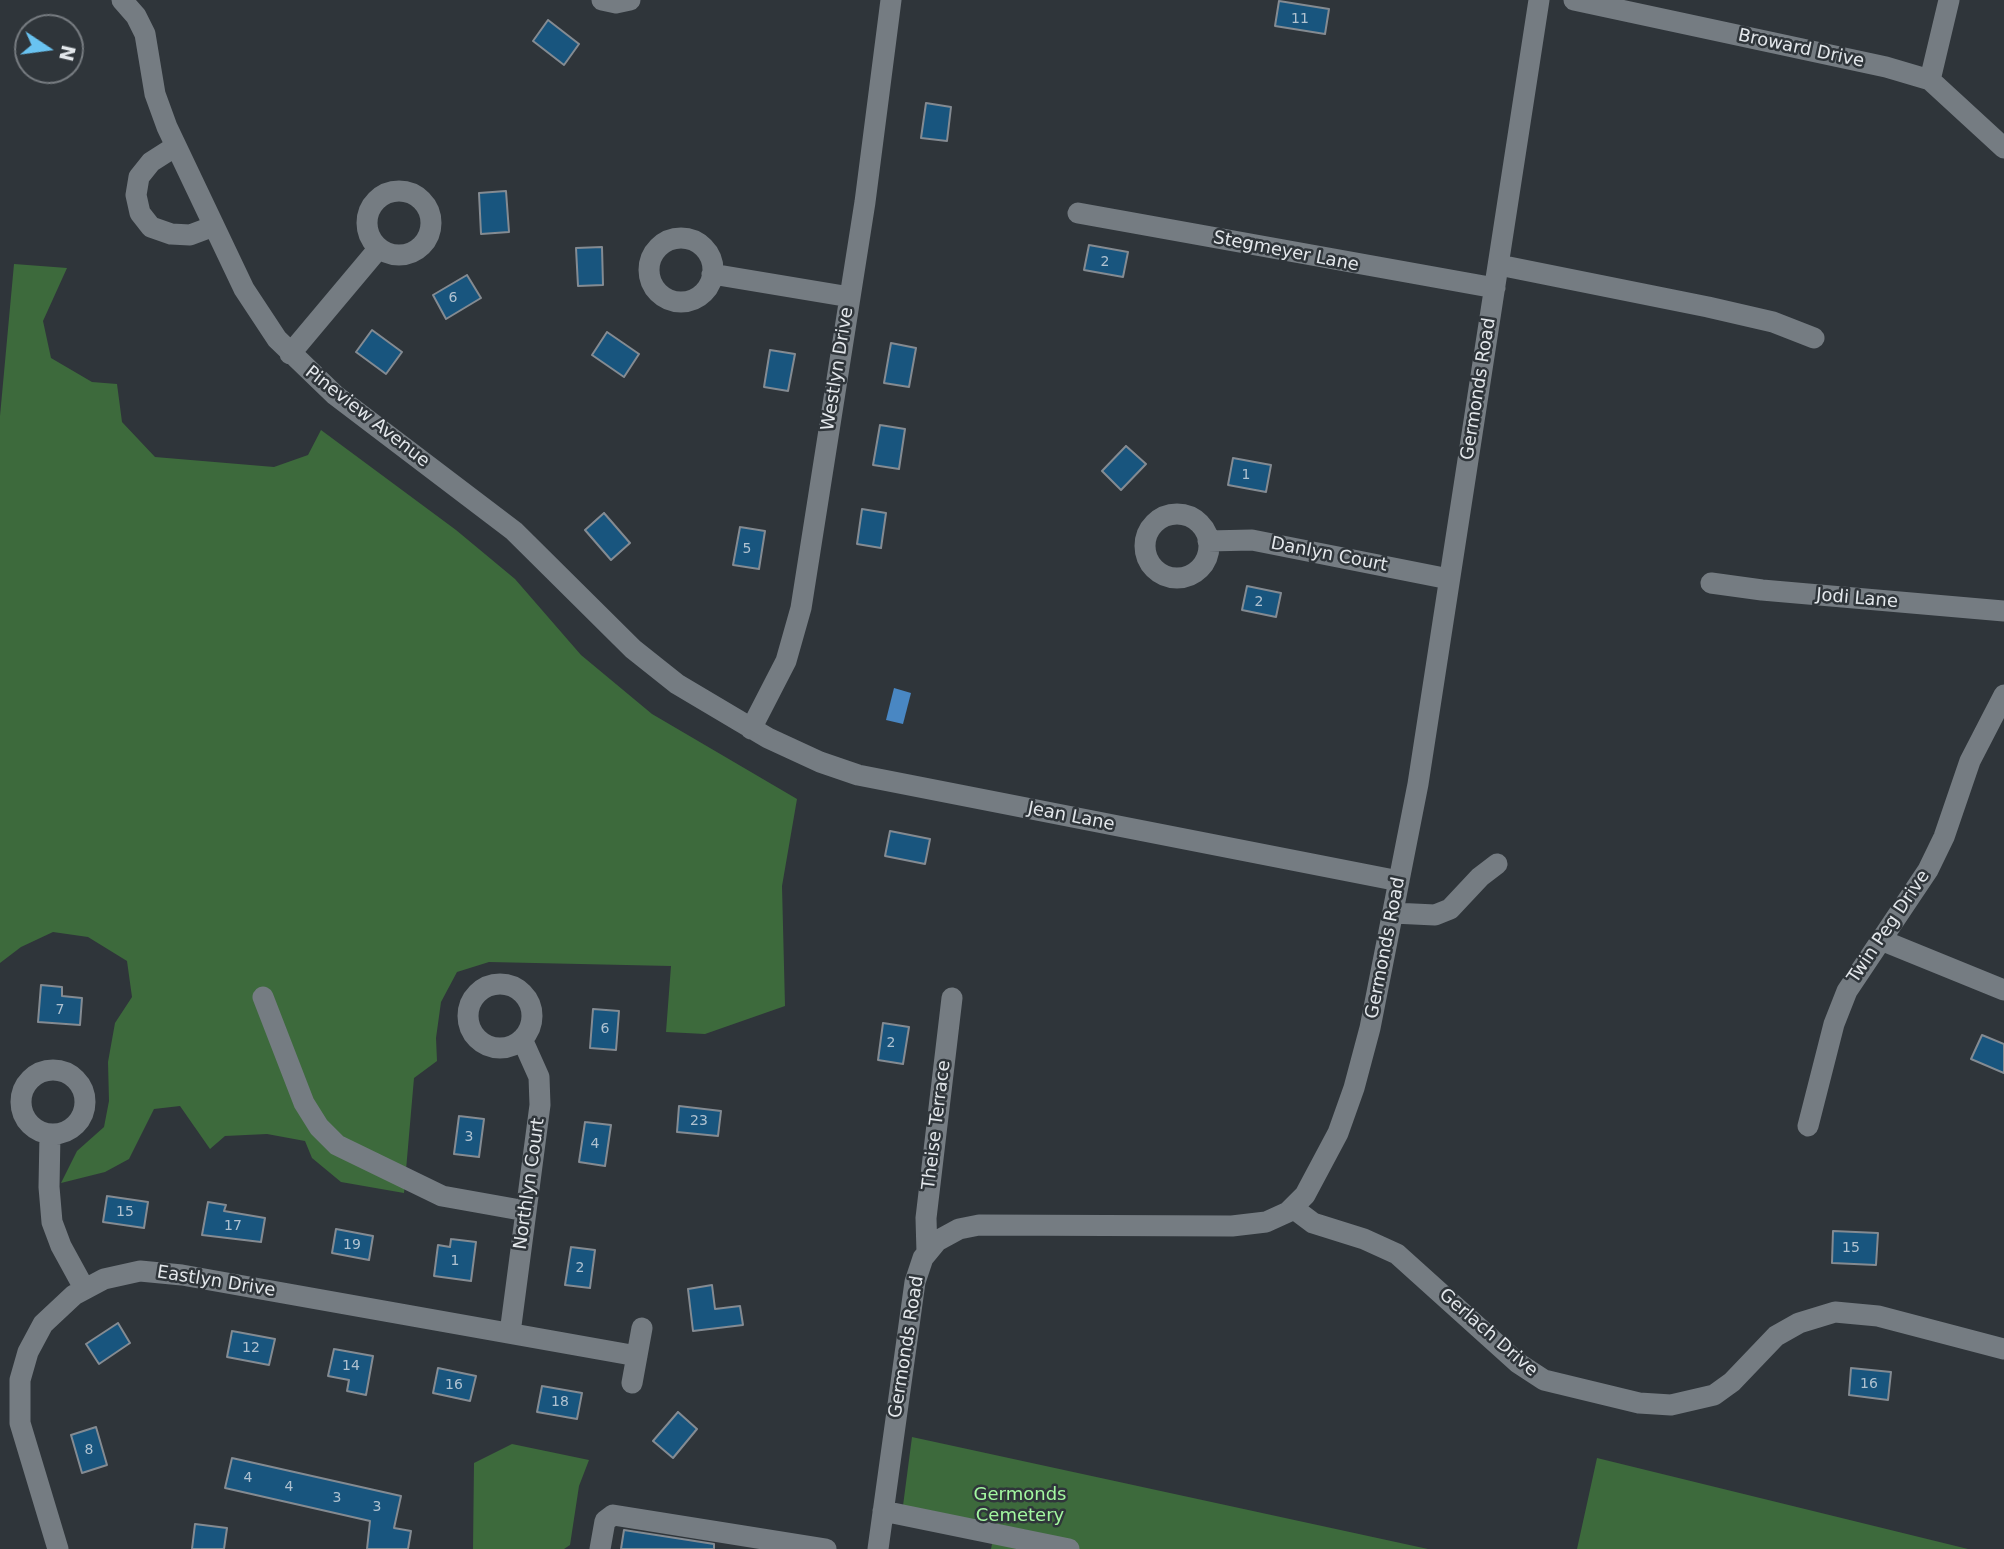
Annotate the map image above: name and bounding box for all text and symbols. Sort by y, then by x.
house number: 11 [1291,11,1309,27]
north arrow [14,14,84,84]
street label: Broward Drive [1736,25,1866,73]
text: N [55,43,80,63]
street label: Stegmeyer Lane [1211,227,1361,277]
house number: 2 [1101,254,1109,270]
house number: 6 [449,290,457,306]
street label: Westlyn Drive [818,306,858,432]
street label: Germonds Road [1457,316,1501,462]
street label: Pineview Avenue [300,362,434,472]
house number: 1 [1242,467,1250,483]
street label: Danlyn Court [1269,533,1389,577]
house number: 5 [743,541,751,557]
street label: Jodi Lane [1815,585,1899,613]
house number: 2 [1255,594,1263,610]
street label: Jean Lane [1026,798,1116,836]
street label: Twin Peg Drive [1843,867,1935,987]
street label: Germonds Road [1362,875,1410,1021]
house number: 7 [56,1002,64,1018]
house number: 6 [601,1021,609,1037]
house number: 2 [887,1035,895,1051]
street label: Theise Terrace [918,1059,956,1191]
house number: 23 [690,1113,708,1129]
street label: Northlyn Court [510,1117,550,1251]
house number: 3 [465,1129,473,1145]
house number: 4 [591,1136,599,1152]
house number: 15 [116,1204,134,1220]
house number: 17 [224,1218,242,1234]
house number: 19 [343,1237,361,1253]
house number: 15 [1842,1240,1860,1256]
house number: 1 [451,1253,459,1269]
house number: 2 [576,1260,584,1276]
street label: Eastlyn Drive [155,1262,277,1302]
street label: Germonds Road [885,1274,929,1420]
street label: Gerlach Drive [1434,1284,1542,1382]
house number: 12 [242,1340,260,1356]
house number: 14 [342,1358,360,1374]
house number: 16 [1860,1376,1878,1392]
house number: 16 [445,1377,463,1393]
house number: 18 [551,1394,569,1410]
house number: 8 [85,1442,93,1458]
house number: 4 [244,1470,252,1486]
house number: 4 [285,1479,293,1495]
park label: Germonds Cemetery [974,1484,1066,1526]
house number: 3 [333,1490,341,1506]
house number: 3 [373,1499,381,1515]

